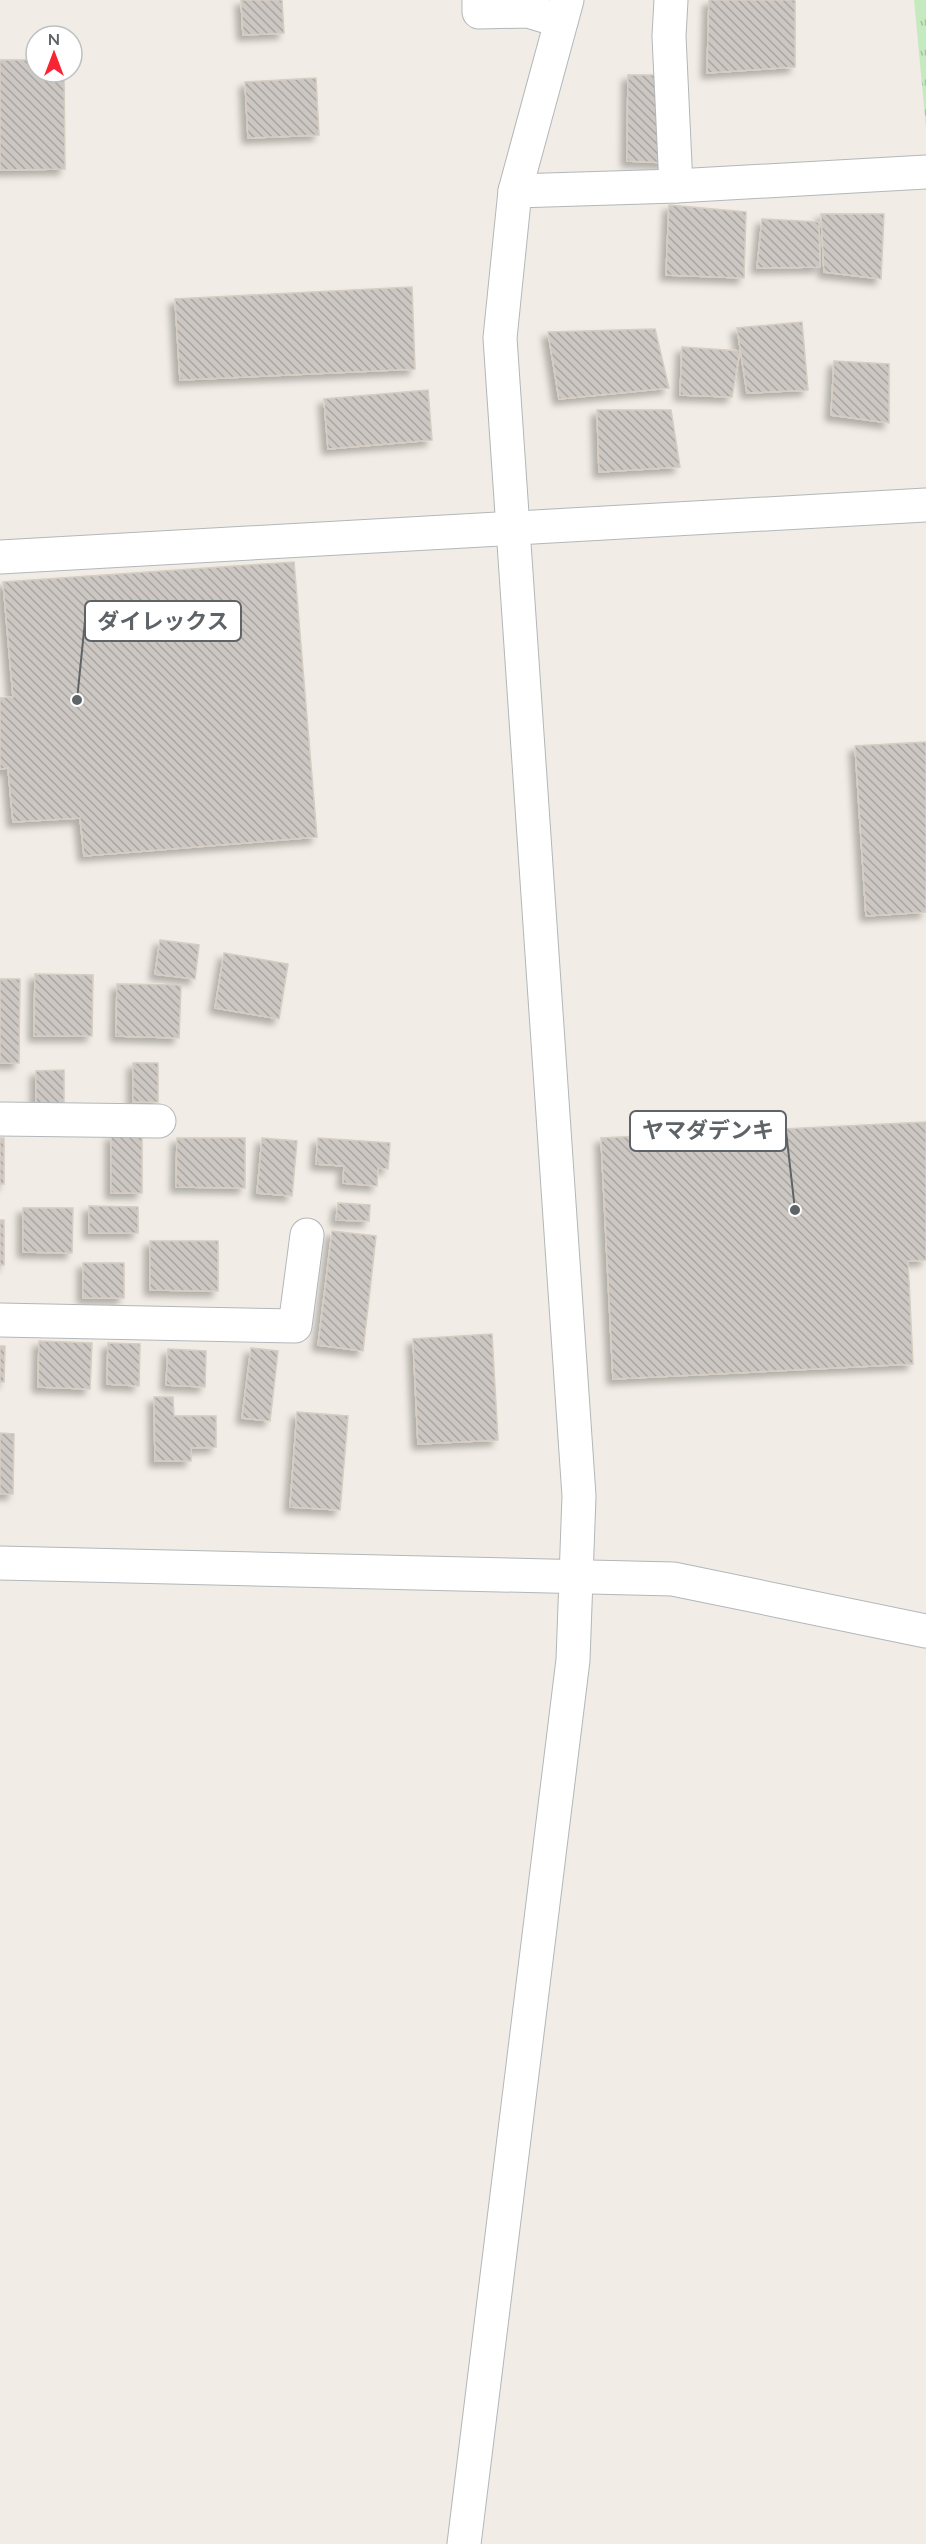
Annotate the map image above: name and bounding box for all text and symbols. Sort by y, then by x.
north arrow [24,24,84,84]
text: N [48,29,60,48]
callout: ダイレックス [85,601,241,641]
text: ダイレックス [97,607,229,634]
callout: ヤマダデンキ [630,1111,786,1151]
text: ヤマダデンキ [642,1116,774,1143]

